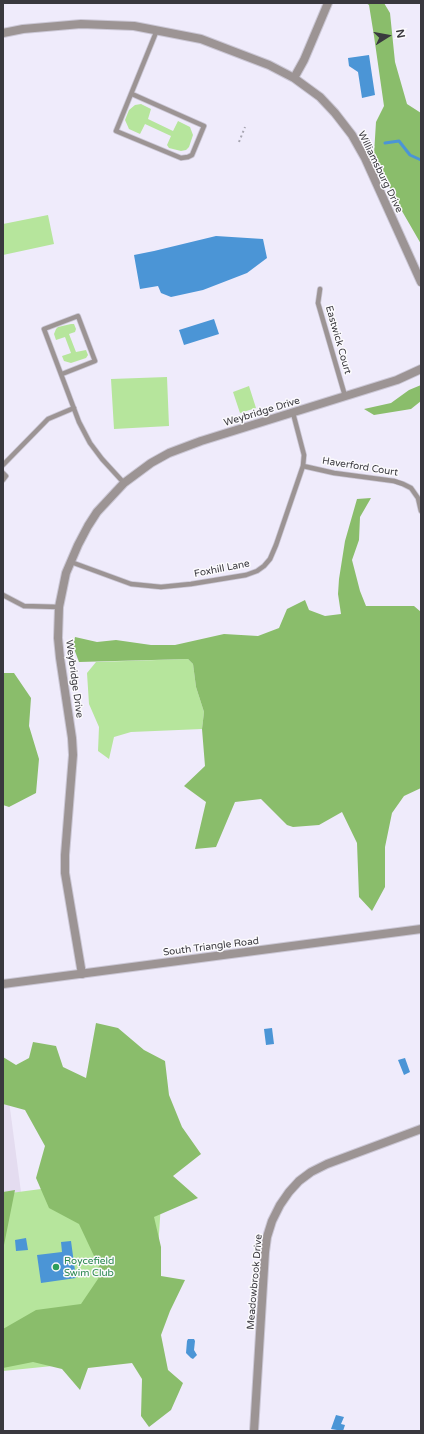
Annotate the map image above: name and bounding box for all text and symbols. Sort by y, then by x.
north arrow [368,16,408,56]
text: N [393,28,407,39]
street label: Williamsburg Drive [355,129,405,215]
street label: Eastwick Court [322,304,354,376]
street label: Weybridge Drive [223,395,301,429]
street label: Haverford Court [321,455,399,479]
street label: Foxhill Lane [193,558,251,580]
street label: Weybridge Drive [63,639,85,719]
street label: South Triangle Road [162,935,260,959]
street label: Meadowbrook Drive [245,1234,265,1330]
place label: Roycefield Swim Club [64,1255,114,1278]
marker: Roycefield Swim Club [51,1262,61,1272]

